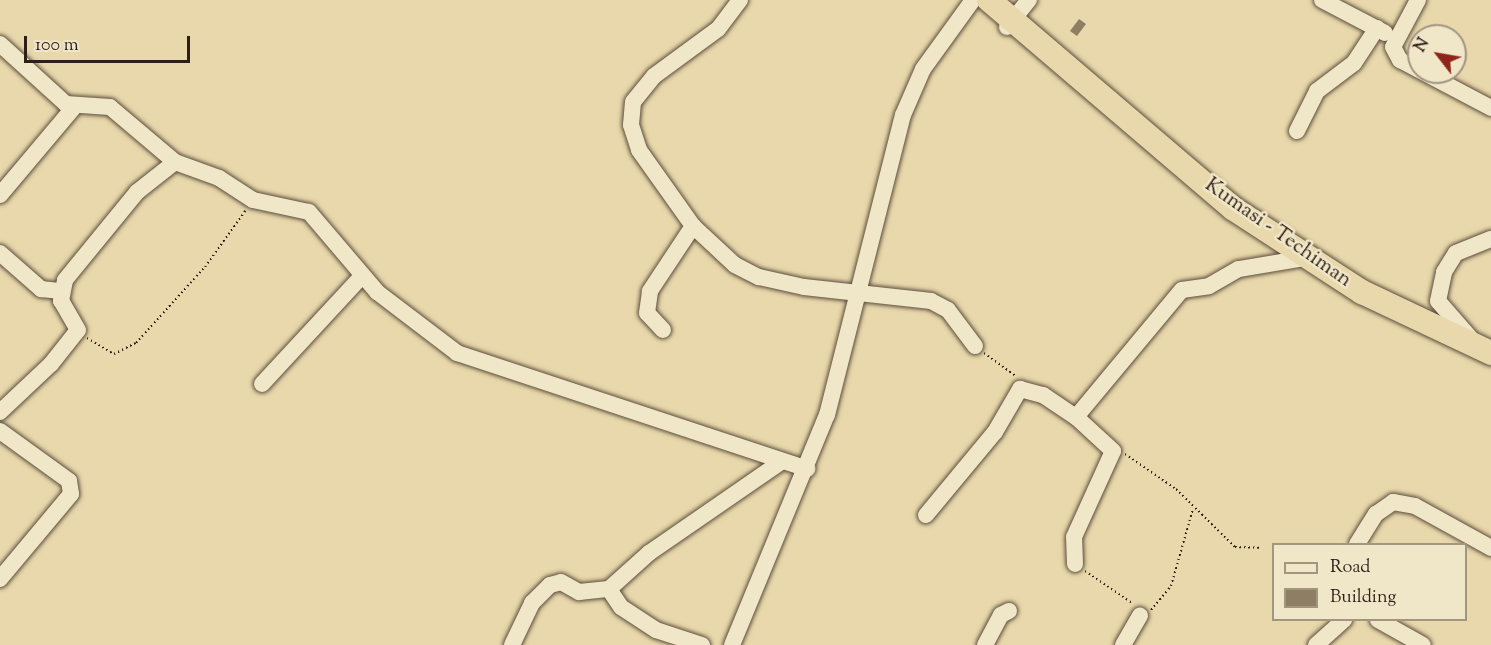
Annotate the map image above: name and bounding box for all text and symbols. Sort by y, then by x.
scale bar [27,24,194,62]
north arrow [1407,24,1467,84]
text: 100 m [35,33,79,59]
text: N [1410,34,1436,57]
street label: Kumasi - Techiman [1200,173,1356,293]
legend [1272,543,1467,621]
text: Road [1330,555,1370,581]
text: Building [1330,585,1396,611]

